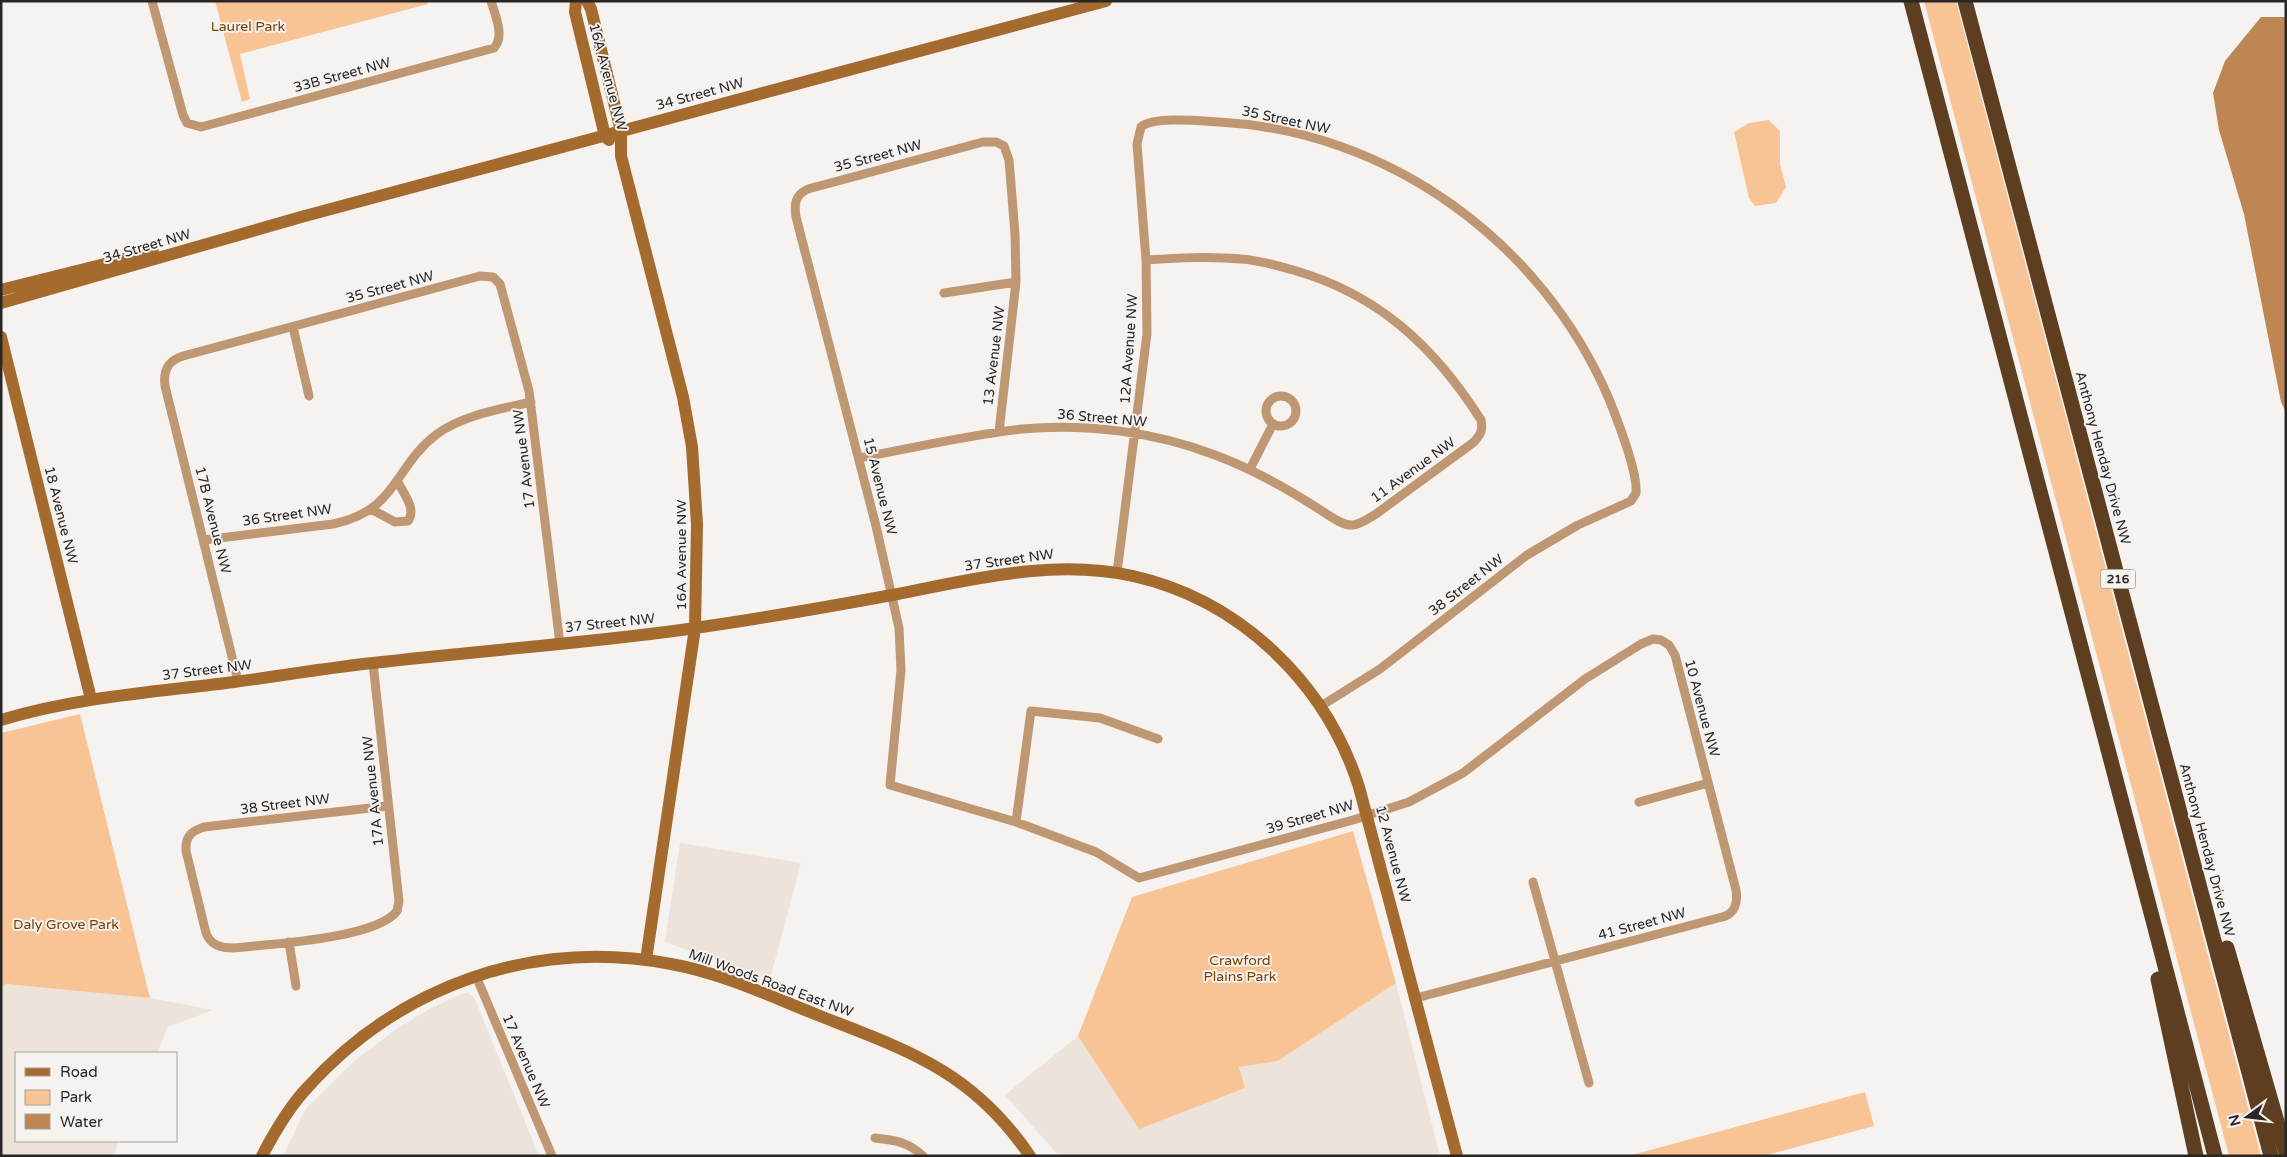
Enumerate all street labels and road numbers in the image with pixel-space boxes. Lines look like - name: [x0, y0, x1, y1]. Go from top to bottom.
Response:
- street label: 16A Avenue NW: [585, 21, 631, 133]
- street label: 33B Street NW: [292, 54, 392, 96]
- street label: 34 Street NW: [654, 74, 746, 114]
- street label: 35 Street NW: [1240, 102, 1332, 138]
- street label: 35 Street NW: [832, 136, 924, 176]
- street label: 34 Street NW: [101, 225, 193, 267]
- street label: 35 Street NW: [344, 267, 436, 307]
- street label: 12A Avenue NW: [1117, 293, 1141, 405]
- street label: 13 Avenue NW: [979, 305, 1009, 407]
- street label: Anthony Henday Drive NW: [2072, 369, 2134, 547]
- street label: 36 Street NW: [1056, 406, 1148, 430]
- street label: 17 Avenue NW: [509, 408, 539, 510]
- street label: 11 Avenue NW: [1367, 434, 1459, 506]
- street label: 15 Avenue NW: [860, 435, 900, 537]
- street label: 18 Avenue NW: [41, 464, 81, 566]
- street label: 17B Avenue NW: [191, 465, 235, 575]
- street label: 36 Street NW: [241, 500, 333, 530]
- street label: 16A Avenue NW: [673, 500, 690, 610]
- street label: 37 Street NW: [963, 545, 1055, 575]
- street label: 38 Street NW: [1425, 551, 1507, 619]
- road number: 216: [2100, 570, 2136, 588]
- street label: 37 Street NW: [564, 610, 656, 636]
- street label: 37 Street NW: [161, 656, 253, 684]
- street label: 10 Avenue NW: [1681, 657, 1723, 759]
- street label: 17A Avenue NW: [359, 735, 387, 847]
- street label: Anthony Henday Drive NW: [2176, 761, 2238, 939]
- street label: 38 Street NW: [239, 790, 331, 818]
- street label: 39 Street NW: [1264, 796, 1356, 838]
- street label: 12 Avenue NW: [1372, 803, 1414, 905]
- street label: 41 Street NW: [1596, 904, 1688, 944]
- street label: Mill Woods Road East NW: [686, 945, 856, 1021]
- street label: 17 Avenue NW: [499, 1011, 553, 1111]

